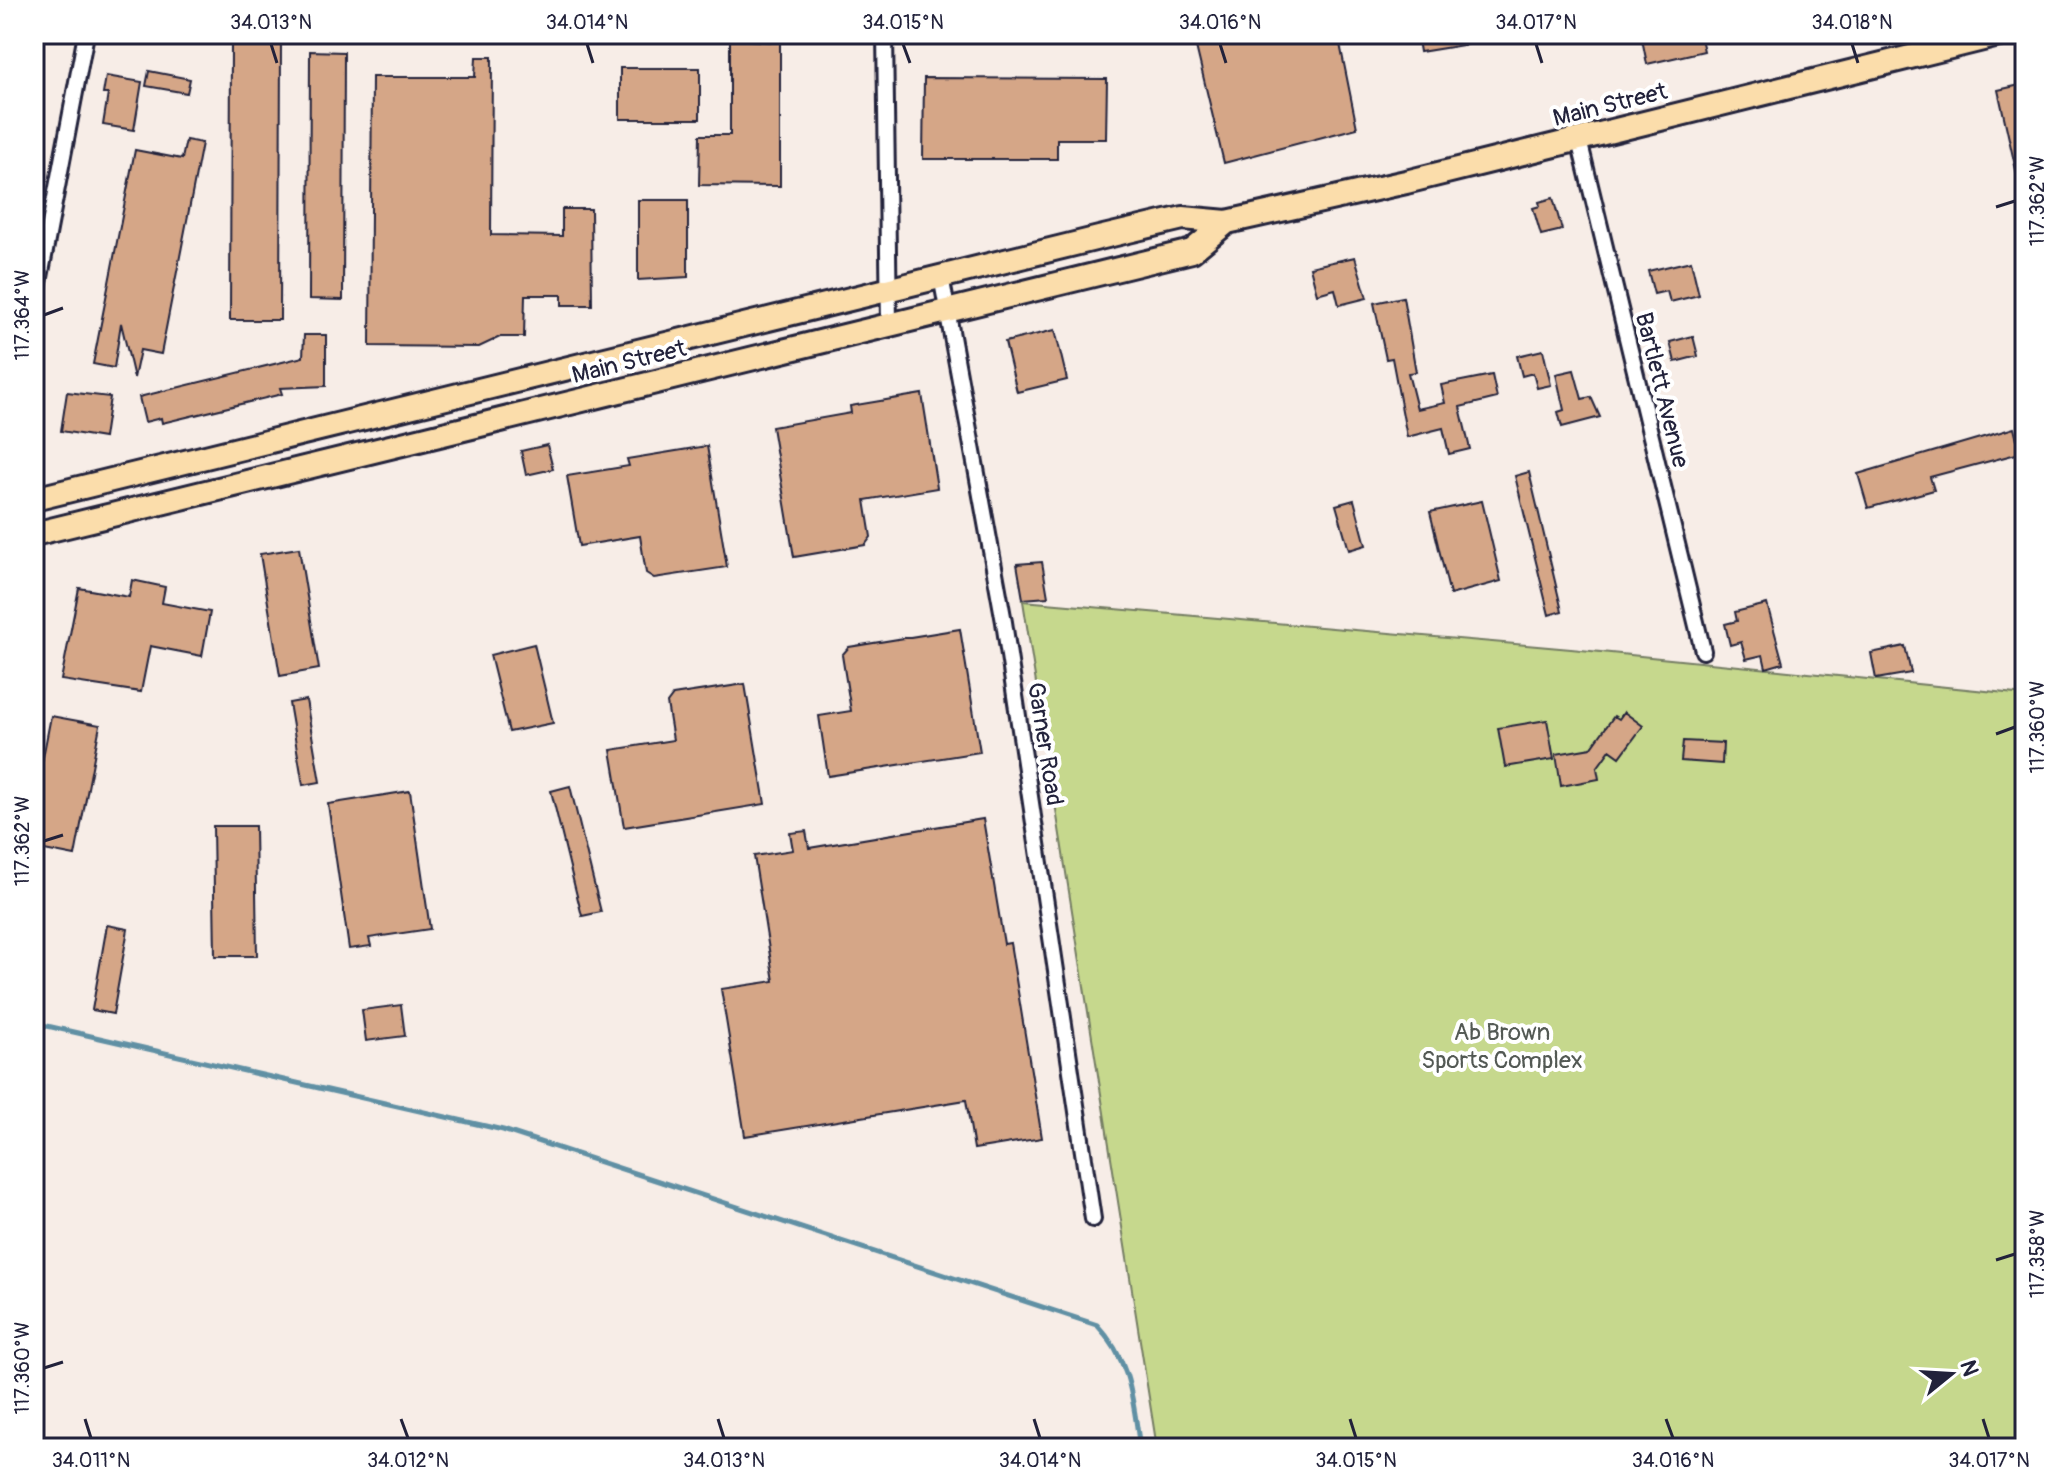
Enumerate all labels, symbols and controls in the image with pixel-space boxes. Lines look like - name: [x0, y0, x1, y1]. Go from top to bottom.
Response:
- text: 34.013°N: [230, 10, 312, 35]
- text: 34.014°N: [546, 10, 628, 35]
- text: 34.015°N: [862, 10, 944, 35]
- text: 34.016°N: [1179, 10, 1261, 35]
- text: 34.017°N: [1495, 10, 1577, 35]
- text: 34.018°N: [1812, 10, 1892, 35]
- street label: Main Street: [1550, 77, 1670, 133]
- text: 117.362°W: [2025, 156, 2050, 246]
- text: 117.364°W: [10, 270, 35, 360]
- street label: Bartlett Avenue: [1629, 309, 1695, 471]
- street label: Main Street: [569, 334, 689, 390]
- street label: Garner Road: [1021, 680, 1069, 808]
- text: 117.360°W: [2025, 681, 2050, 773]
- text: 117.362°W: [10, 796, 35, 886]
- park label: Ab Brown Sports Complex: [1421, 1018, 1583, 1075]
- text: 117.358°W: [2025, 1210, 2050, 1298]
- text: 117.360°W: [10, 1322, 35, 1414]
- north arrow: [1911, 1334, 1991, 1414]
- text: N: [1953, 1357, 1985, 1380]
- text: 34.011°N: [52, 1448, 130, 1473]
- text: 34.012°N: [367, 1448, 449, 1473]
- text: 34.013°N: [683, 1448, 765, 1473]
- text: 34.014°N: [999, 1448, 1081, 1473]
- text: 34.015°N: [1315, 1448, 1397, 1473]
- text: 34.016°N: [1632, 1448, 1714, 1473]
- text: 34.017°N: [1948, 1448, 2030, 1473]

